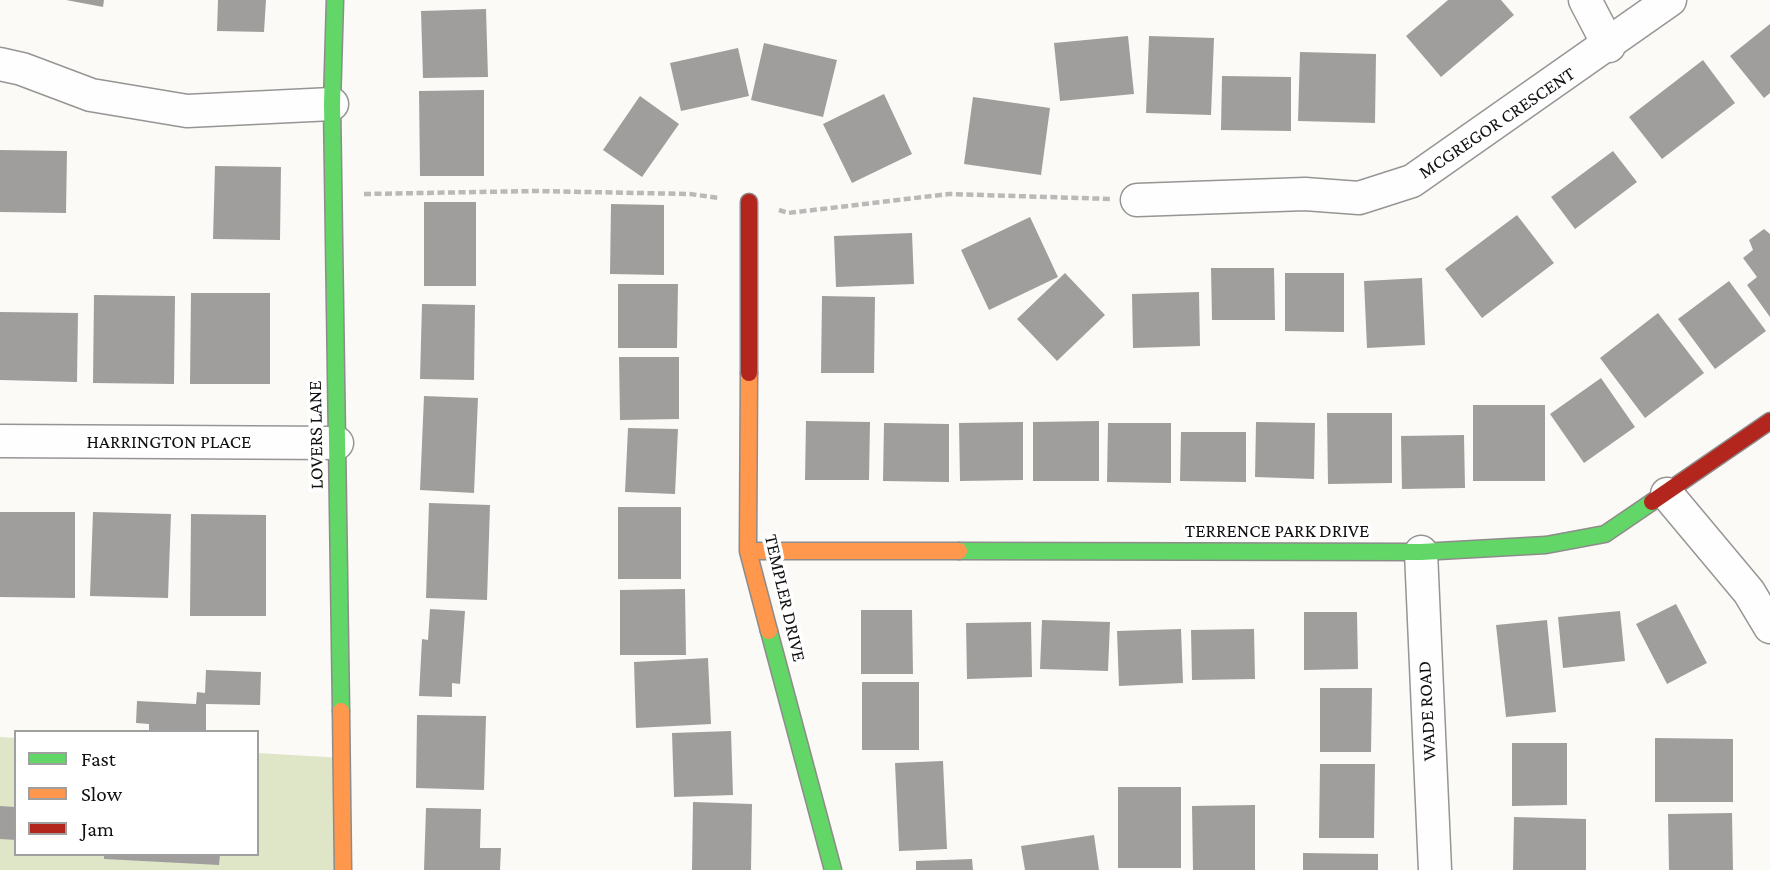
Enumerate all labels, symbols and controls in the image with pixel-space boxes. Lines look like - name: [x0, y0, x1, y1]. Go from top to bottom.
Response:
- street label: MCGREGOR CRESCENT: [1414, 62, 1580, 184]
- street label: LOVERS LANE: [304, 380, 328, 490]
- street label: HARRINGTON PLACE: [87, 431, 251, 453]
- street label: TERRENCE PARK DRIVE: [1185, 520, 1369, 542]
- street label: TEMPLER DRIVE: [759, 532, 811, 664]
- street label: WADE ROAD: [1413, 660, 1441, 762]
- legend: [14, 730, 259, 856]
- text: Fast: [81, 747, 116, 771]
- text: Slow: [81, 782, 122, 806]
- text: Jam: [81, 817, 114, 841]

